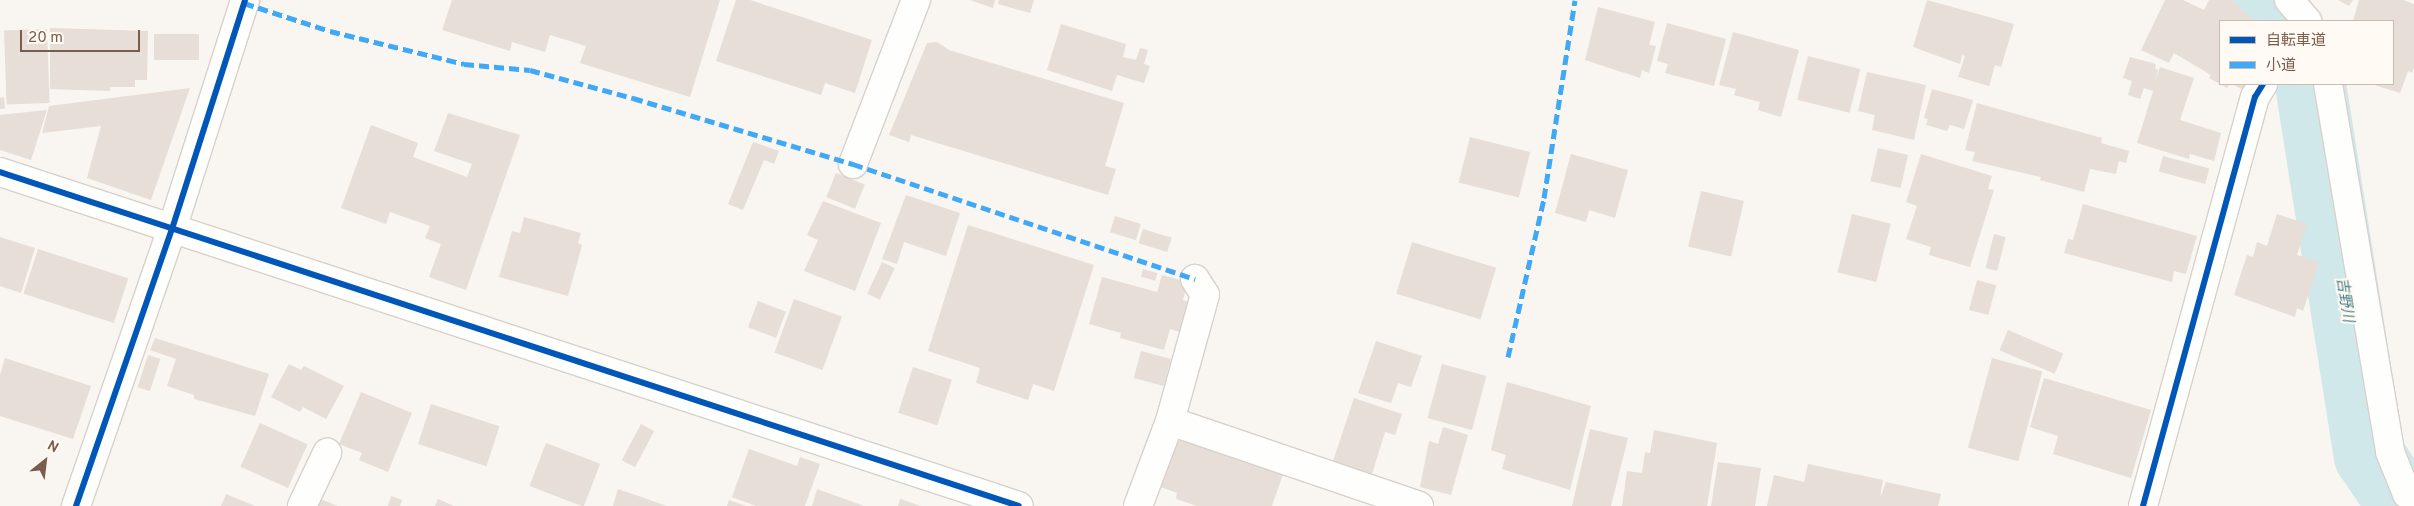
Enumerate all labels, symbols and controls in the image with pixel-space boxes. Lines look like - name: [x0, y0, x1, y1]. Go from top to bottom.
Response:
- scale bar: [22, 20, 142, 52]
- legend: [2219, 20, 2394, 85]
- text: 20 m: [28, 29, 63, 48]
- text: 自転車道: [2266, 32, 2326, 51]
- text: 小道: [2266, 57, 2296, 76]
- water label: 吉野川: [2332, 276, 2356, 324]
- north arrow: [20, 436, 70, 486]
- text: N: [44, 438, 61, 457]

